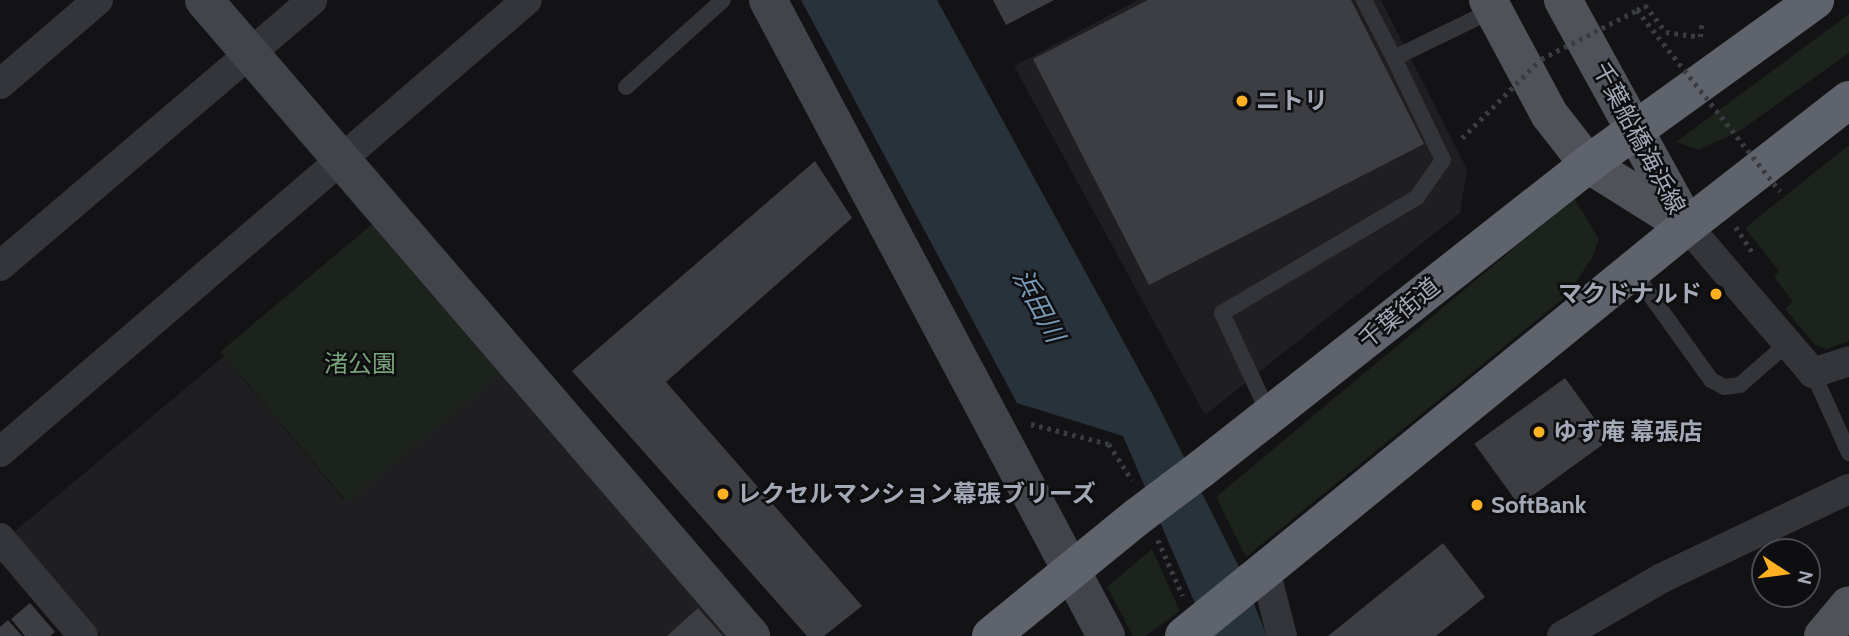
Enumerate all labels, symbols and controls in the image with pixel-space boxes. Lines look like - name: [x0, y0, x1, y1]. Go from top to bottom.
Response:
- street label: 千葉船橋海浜線: [1587, 57, 1691, 219]
- place label: ニトリ: [1256, 87, 1328, 115]
- marker: ニトリ: [1234, 93, 1250, 109]
- water label: 浜田川: [1006, 264, 1070, 348]
- street label: 千葉街道: [1353, 272, 1445, 354]
- place label: マクドナルド: [1558, 280, 1702, 308]
- marker: マクドナルド: [1708, 286, 1724, 302]
- park label: 渚公園: [324, 350, 396, 378]
- place label: ゆず庵 幕張店: [1553, 418, 1702, 446]
- marker: ゆず庵 幕張店: [1531, 424, 1547, 440]
- place label: レクセルマンション幕張ブリーズ: [737, 480, 1097, 508]
- marker: レクセルマンション幕張ブリーズ: [715, 486, 731, 502]
- place label: SoftBank: [1491, 491, 1586, 519]
- marker: SoftBank: [1469, 497, 1485, 513]
- north arrow: [1751, 538, 1821, 608]
- text: N: [1792, 568, 1818, 587]

